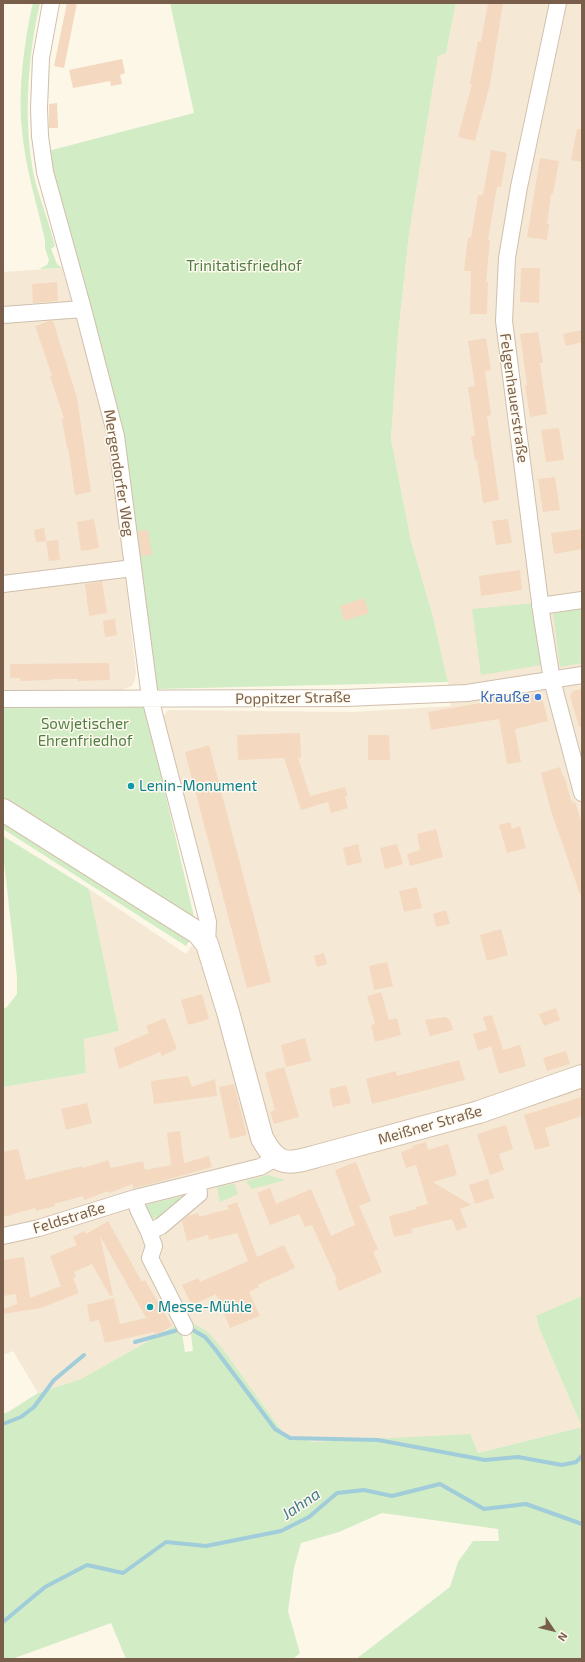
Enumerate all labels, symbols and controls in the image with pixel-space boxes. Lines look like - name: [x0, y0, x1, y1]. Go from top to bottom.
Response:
- park label: Trinitatisfriedhof: [186, 257, 302, 275]
- street label: Felgenhauerstraße: [496, 332, 532, 464]
- street label: Mergendorfer Weg: [100, 408, 138, 538]
- street label: Poppitzer Straße: [235, 688, 351, 708]
- place label: Krauße: [480, 688, 530, 706]
- marker: Krauße: [533, 692, 543, 702]
- park label: Sowjetischer Ehrenfriedhof: [38, 715, 132, 750]
- place label: Lenin-Monument: [139, 777, 257, 795]
- marker: Lenin-Monument: [126, 781, 136, 791]
- street label: Meißner Straße: [376, 1102, 484, 1148]
- street label: Feldstraße: [31, 1198, 107, 1238]
- place label: Messe-Mühle: [158, 1298, 252, 1316]
- marker: Messe-Mühle: [145, 1302, 155, 1312]
- water label: Jahna: [278, 1484, 324, 1524]
- north arrow: [533, 1610, 573, 1650]
- text: N: [556, 1630, 571, 1644]

